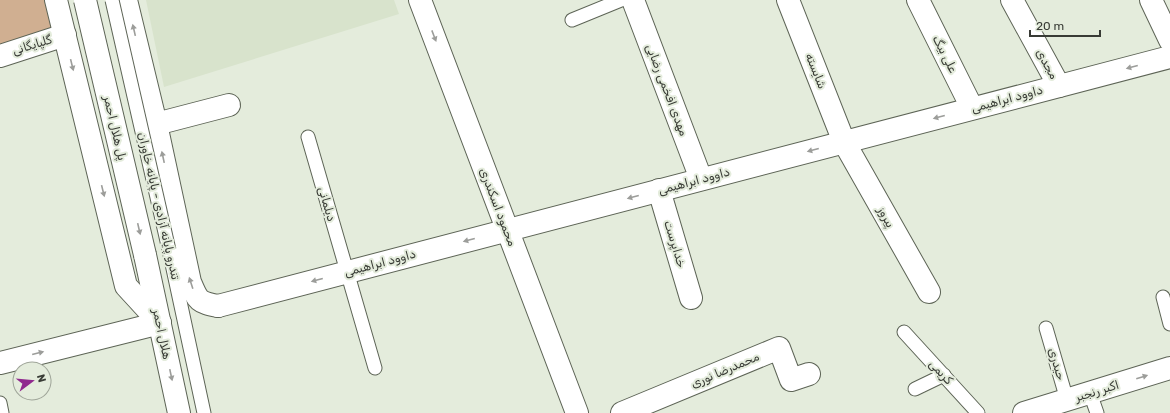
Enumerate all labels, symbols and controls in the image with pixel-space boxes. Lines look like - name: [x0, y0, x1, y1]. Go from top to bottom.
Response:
- scale bar: [1030, 12, 1100, 38]
- text: 20 m: [1036, 19, 1064, 33]
- one-way arrow: [130, 24, 136, 36]
- one-way arrow: [431, 31, 437, 43]
- street label: گلپایگانی: [10, 32, 54, 59]
- street label: علی بیگ: [929, 33, 961, 76]
- street label: مهدی افخمی رضایی: [642, 42, 691, 139]
- street label: مجدی: [1033, 46, 1061, 82]
- street label: شایسته: [803, 51, 829, 91]
- one-way arrow: [69, 59, 75, 71]
- one-way arrow: [1126, 64, 1138, 70]
- street label: داوود ابراهیمی: [970, 83, 1045, 116]
- street label: پل هلال احمر: [100, 93, 129, 162]
- one-way arrow: [933, 114, 945, 120]
- street label: تندرو پایانه آزادی - پایانه خاوران: [134, 131, 183, 281]
- one-way arrow: [807, 147, 819, 153]
- one-way arrow: [159, 150, 165, 163]
- street label: داوود ابراهیمی: [657, 165, 732, 198]
- street label: محمود اسکندری: [476, 166, 519, 249]
- one-way arrow: [100, 185, 106, 198]
- street label: دیلمانی: [314, 185, 339, 224]
- one-way arrow: [627, 194, 639, 200]
- street label: پیروز: [873, 203, 897, 230]
- street label: خداپرست: [660, 219, 689, 270]
- one-way arrow: [136, 223, 142, 235]
- one-way arrow: [463, 237, 476, 243]
- street label: داوود ابراهیمی: [343, 247, 418, 280]
- one-way arrow: [188, 277, 194, 289]
- one-way arrow: [310, 277, 322, 283]
- street label: هلال احمر: [149, 307, 174, 361]
- street label: حیدری: [1045, 346, 1068, 382]
- street label: محمدرضا نوری: [689, 349, 762, 392]
- one-way arrow: [32, 350, 44, 356]
- street label: کریمی: [925, 357, 956, 388]
- north arrow: [12, 361, 52, 401]
- one-way arrow: [168, 368, 174, 381]
- text: N: [34, 373, 48, 384]
- one-way arrow: [1136, 374, 1148, 380]
- street label: اکبر رنجبر: [1072, 378, 1121, 406]

